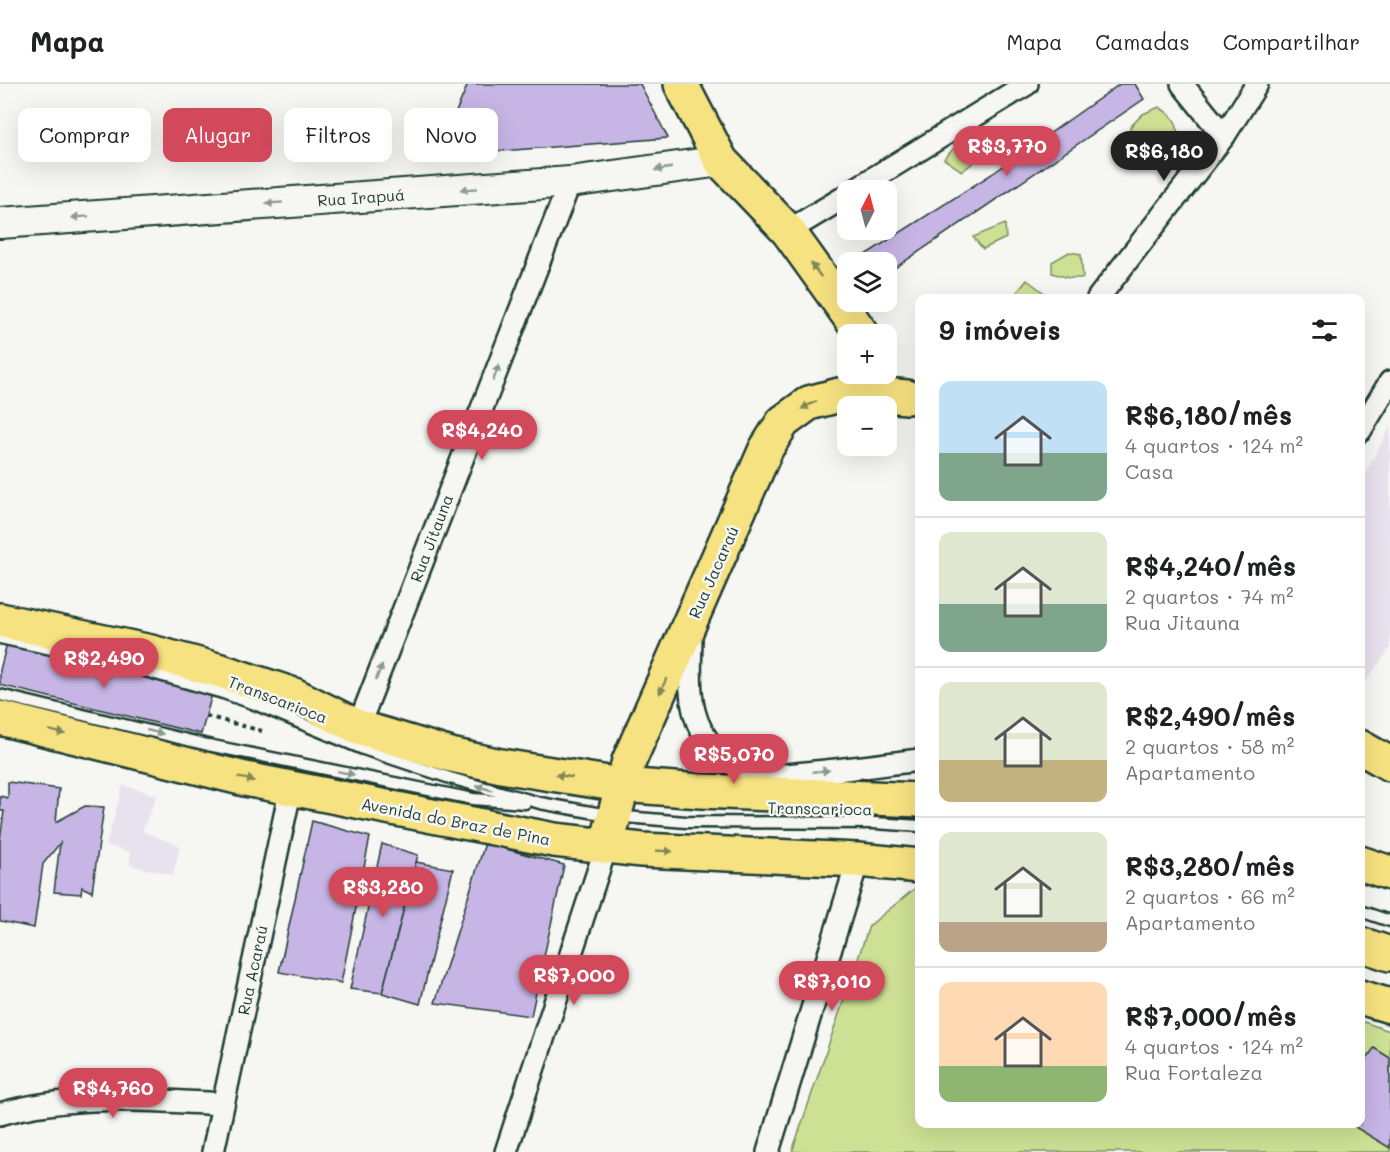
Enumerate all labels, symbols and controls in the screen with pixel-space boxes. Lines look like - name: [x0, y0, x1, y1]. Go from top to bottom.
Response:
- text: Mapa: [30, 23, 105, 59]
- text: Mapa: [1006, 28, 1062, 55]
- text: Camadas: [1095, 28, 1190, 55]
- text: Compartilhar: [1223, 28, 1360, 55]
- chip: Comprar: [18, 108, 151, 162]
- chip: Alugar: [163, 108, 272, 162]
- chip: Filtros: [284, 108, 392, 162]
- chip: Novo: [404, 108, 498, 162]
- pin: R$3,770: [952, 126, 1062, 177]
- pin: R$6,180: [1109, 131, 1219, 182]
- text: R$3,770: [967, 132, 1047, 158]
- text: R$6,180: [1125, 137, 1203, 163]
- one-way arrow: [653, 165, 672, 174]
- north arrow: [837, 180, 897, 240]
- map controls: [837, 180, 897, 456]
- street label: Rua Irapuá: [317, 183, 406, 211]
- one-way arrow: [459, 184, 478, 194]
- one-way arrow: [265, 198, 284, 208]
- one-way arrow: [70, 212, 89, 222]
- button: layers: [837, 252, 897, 312]
- one-way arrow: [810, 262, 822, 278]
- text: 9 imóveis: [939, 313, 1061, 347]
- icon: filters: [1308, 314, 1341, 347]
- button: +: [837, 324, 897, 384]
- one-way arrow: [491, 364, 501, 382]
- button: −: [837, 396, 897, 456]
- text: R$6,180/mês: [1125, 398, 1292, 432]
- one-way arrow: [800, 400, 817, 410]
- icon: home: [987, 405, 1059, 477]
- pin: R$4,240: [427, 410, 537, 461]
- text: R$4,240: [441, 416, 523, 442]
- text: 4 quartos · 124 m²: [1125, 432, 1303, 458]
- text: Casa: [1125, 458, 1174, 484]
- street label: Rua Jitauna: [405, 491, 457, 585]
- street label: Rua Jacaraú: [683, 523, 743, 621]
- text: R$4,240/mês: [1125, 549, 1296, 583]
- icon: home: [987, 556, 1059, 628]
- text: 2 quartos · 74 m²: [1125, 583, 1293, 609]
- text: Rua Jitauna: [1125, 609, 1240, 635]
- pin: R$2,490: [49, 638, 159, 689]
- text: R$2,490: [63, 644, 145, 670]
- one-way arrow: [374, 663, 384, 681]
- street label: Transcarioca: [225, 670, 331, 728]
- one-way arrow: [658, 677, 668, 695]
- text: R$2,490/mês: [1125, 699, 1295, 733]
- icon: home: [987, 706, 1059, 778]
- one-way arrow: [48, 727, 66, 737]
- one-way arrow: [146, 728, 164, 738]
- text: 2 quartos · 58 m²: [1125, 733, 1294, 759]
- pin: R$5,070: [679, 734, 789, 785]
- text: R$5,070: [694, 740, 774, 766]
- text: Apartamento: [1125, 759, 1255, 785]
- one-way arrow: [811, 766, 830, 776]
- one-way arrow: [337, 769, 356, 778]
- one-way arrow: [554, 772, 573, 781]
- one-way arrow: [237, 775, 256, 784]
- one-way arrow: [475, 782, 493, 792]
- street label: Avenida do Braz de Pina: [360, 792, 552, 850]
- street label: Transcarioca: [767, 797, 873, 819]
- one-way arrow: [654, 847, 673, 856]
- text: R$3,280/mês: [1125, 849, 1295, 883]
- icon: home: [987, 856, 1059, 928]
- pin: R$3,280: [328, 867, 438, 918]
- text: R$3,280: [343, 873, 423, 899]
- text: 2 quartos · 66 m²: [1125, 883, 1295, 909]
- text: Apartamento: [1125, 909, 1255, 935]
- street label: Rua Acaraú: [232, 923, 272, 1017]
- pin: R$7,000: [519, 955, 629, 1006]
- text: R$7,000: [533, 961, 615, 987]
- pin: R$7,010: [777, 961, 887, 1012]
- text: R$7,010: [793, 967, 871, 993]
- text: R$7,000/mês: [1125, 999, 1297, 1033]
- icon: home: [987, 1006, 1059, 1078]
- text: 4 quartos · 124 m²: [1125, 1033, 1303, 1059]
- text: Rua Fortaleza: [1125, 1059, 1263, 1085]
- pin: R$4,760: [58, 1068, 168, 1119]
- text: R$4,760: [72, 1074, 154, 1100]

